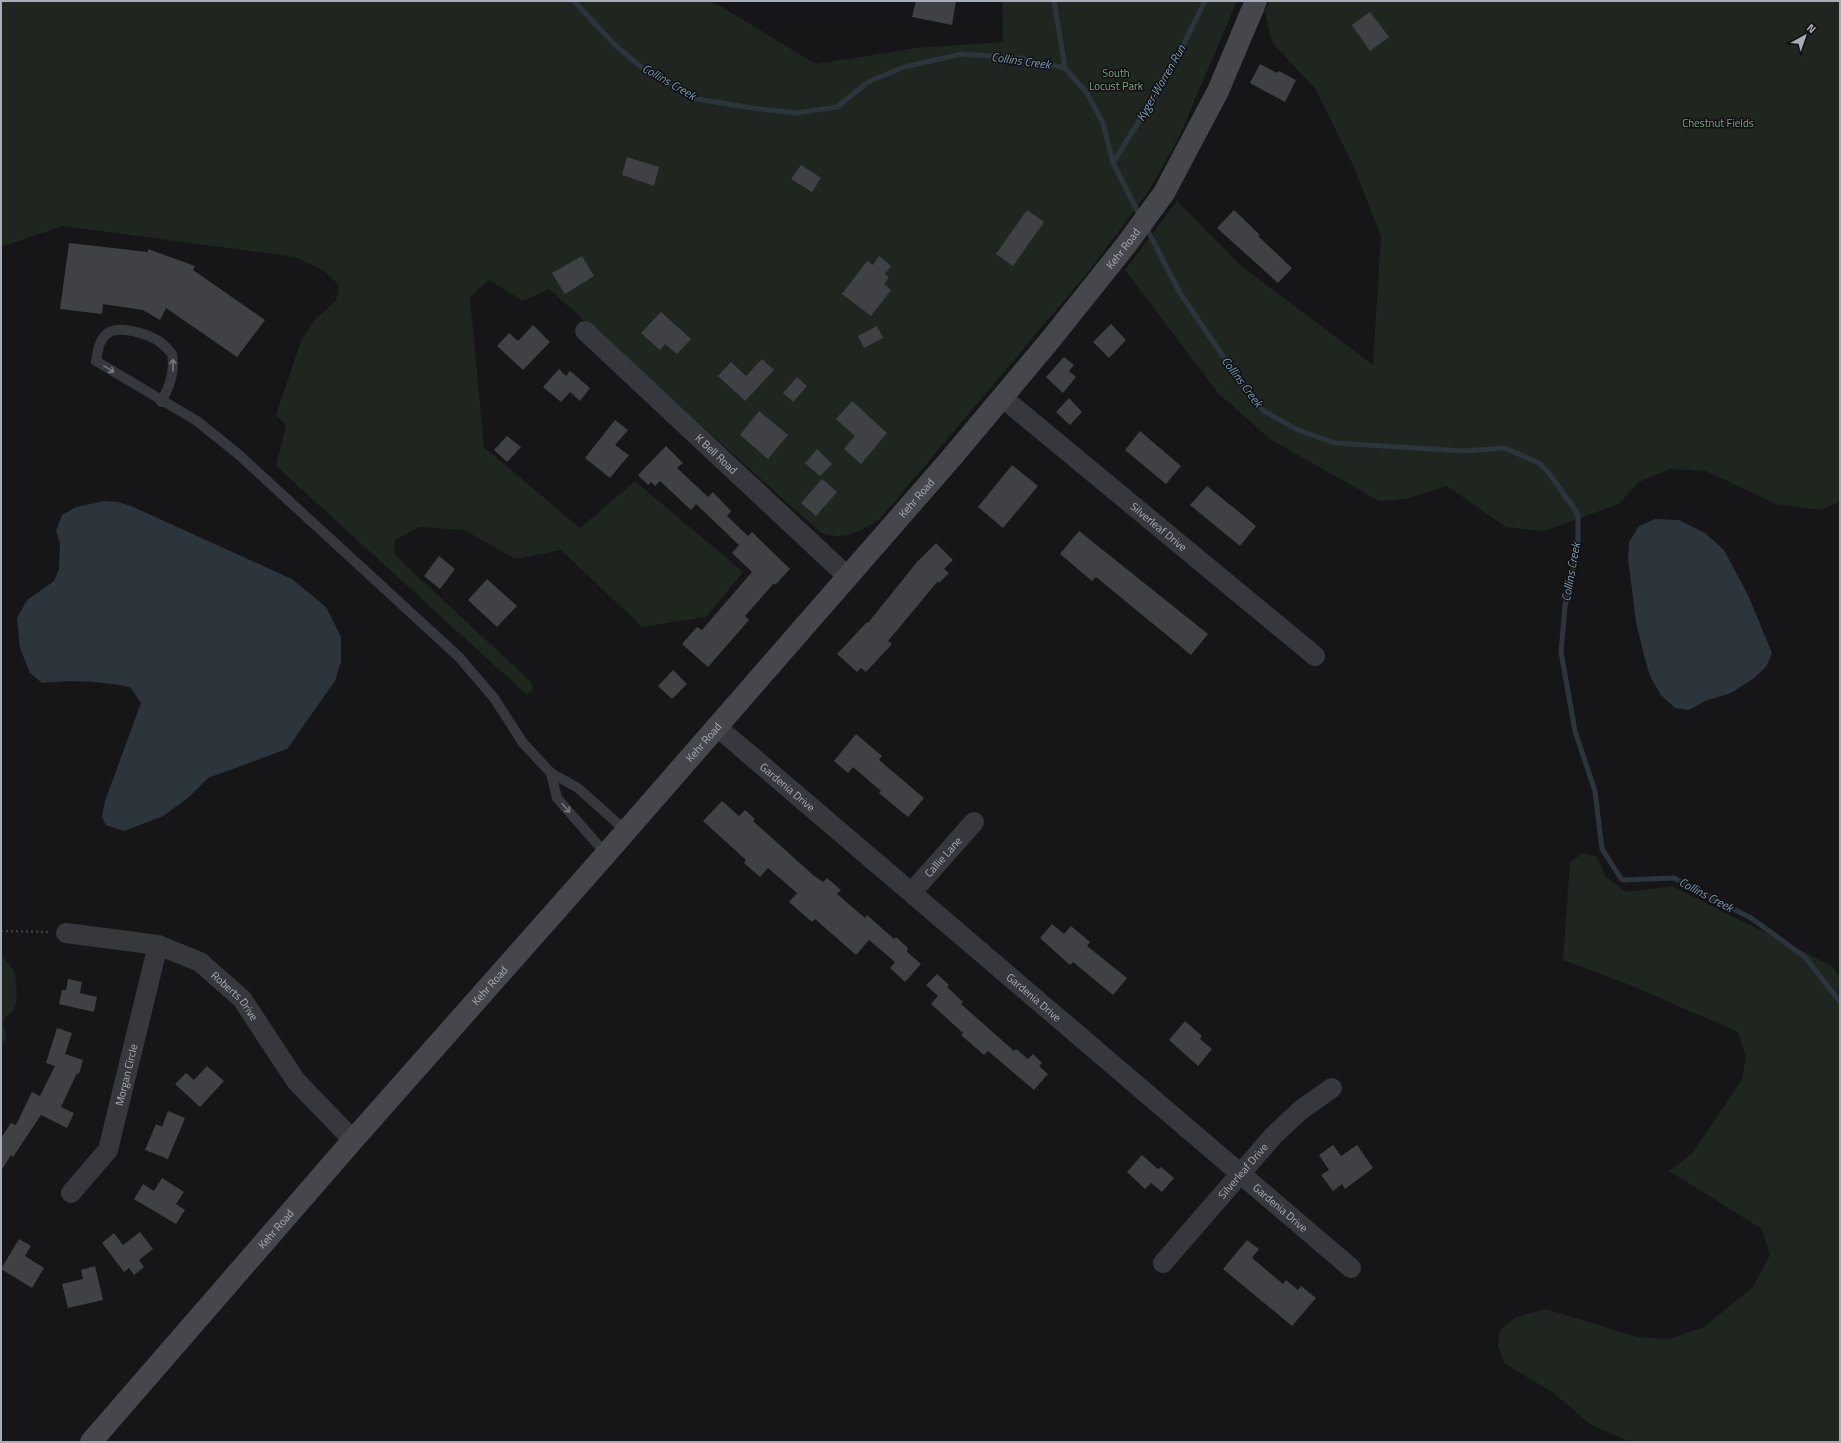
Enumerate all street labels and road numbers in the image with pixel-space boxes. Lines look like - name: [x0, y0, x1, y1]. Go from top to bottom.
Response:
- street label: Kehr Road: [1102, 225, 1144, 272]
- street label: K Bell Road: [692, 430, 741, 478]
- street label: Kehr Road: [895, 475, 938, 521]
- street label: Silverleaf Drive: [1127, 498, 1191, 555]
- street label: Kehr Road: [682, 719, 725, 765]
- street label: Gardenia Drive: [757, 759, 819, 815]
- street label: Callie Lane: [921, 833, 966, 881]
- street label: Kehr Road: [468, 962, 512, 1009]
- street label: Roberts Drive: [208, 967, 262, 1024]
- street label: Gardenia Drive: [1003, 969, 1065, 1026]
- street label: Morgan Circle: [111, 1042, 142, 1108]
- street label: Silverleaf Drive: [1214, 1139, 1272, 1202]
- street label: Gardenia Drive: [1249, 1180, 1312, 1236]
- street label: Kehr Road: [254, 1206, 298, 1252]

